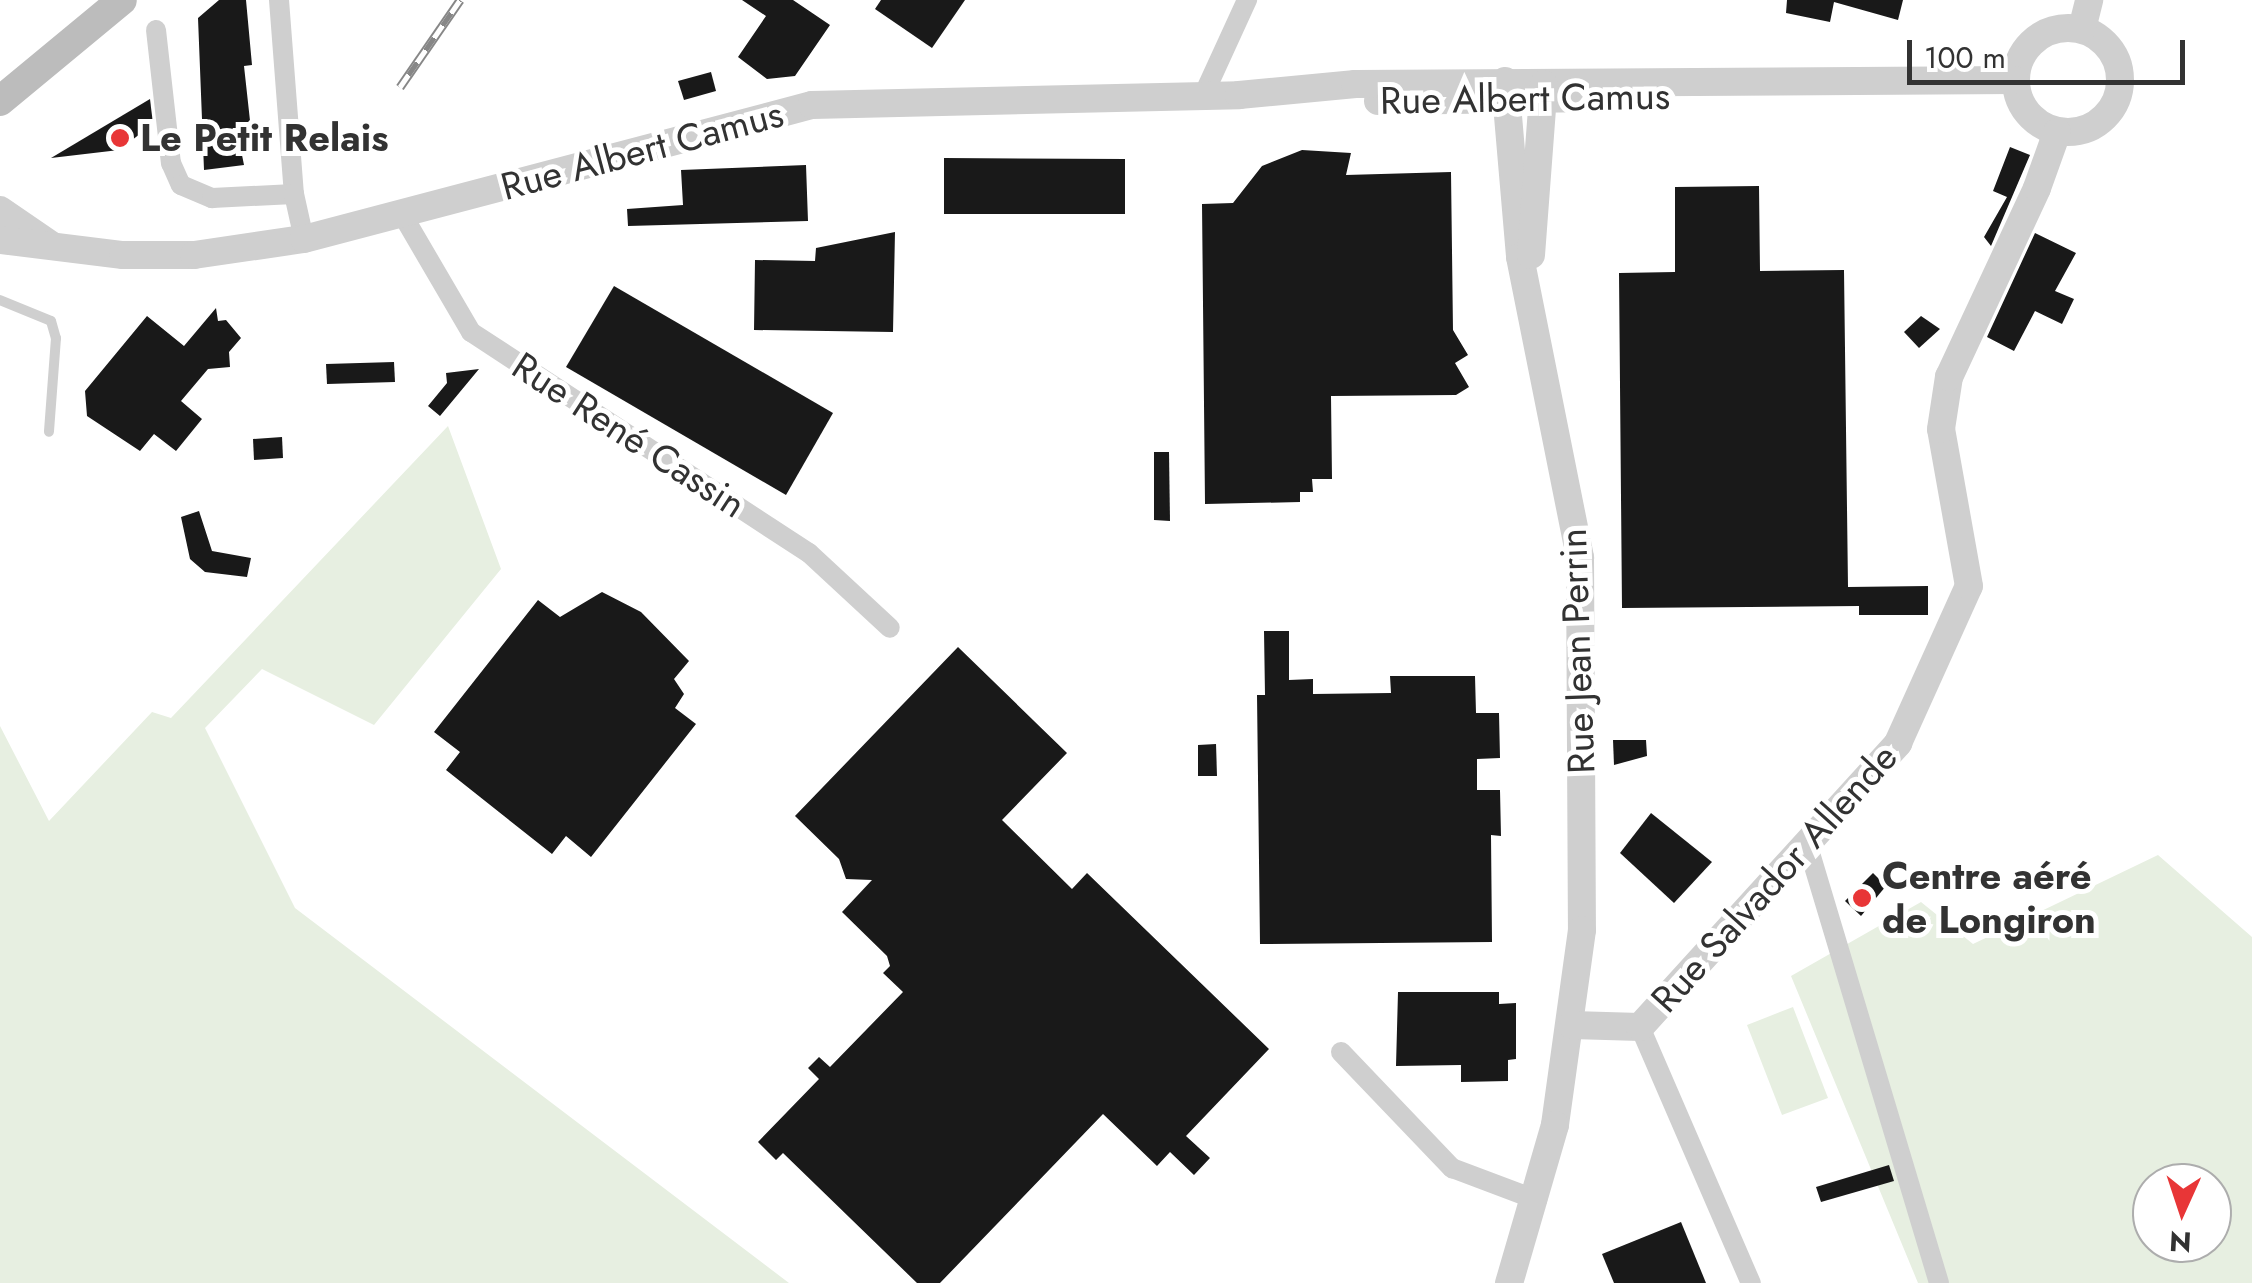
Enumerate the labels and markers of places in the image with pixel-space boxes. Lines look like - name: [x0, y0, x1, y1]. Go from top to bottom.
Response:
- place label: Le Petit Relais: [140, 115, 389, 161]
- marker: Le Petit Relais: [109, 127, 131, 149]
- place label: Centre aéré de Longiron: [1882, 853, 2096, 942]
- marker: Centre aéré de Longiron: [1851, 887, 1873, 909]

